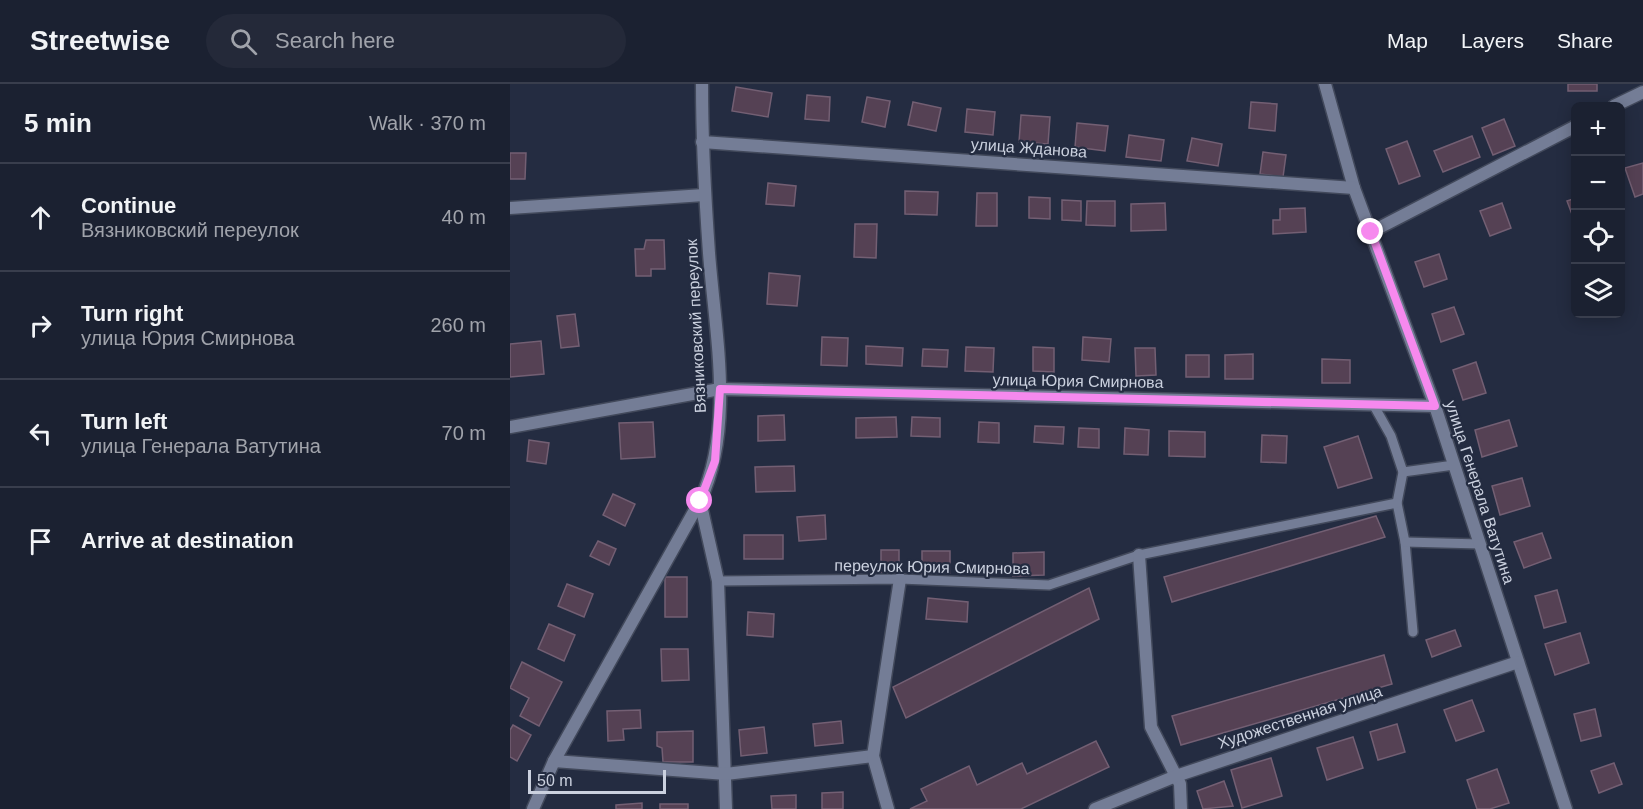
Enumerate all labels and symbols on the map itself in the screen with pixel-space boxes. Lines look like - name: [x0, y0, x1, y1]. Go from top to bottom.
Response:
- street label: улица Жданова: [970, 135, 1088, 161]
- route end: [1357, 218, 1383, 244]
- street label: Вязниковский переулок: [683, 238, 709, 413]
- street label: улица Юрия Смирнова: [992, 371, 1164, 391]
- street label: улица Генерала Ватутина: [1442, 398, 1518, 586]
- route start: [686, 487, 712, 513]
- street label: переулок Юрия Смирнова: [834, 557, 1030, 577]
- street label: Художественная улица: [1216, 682, 1384, 752]
- scale bar: [528, 767, 666, 794]

